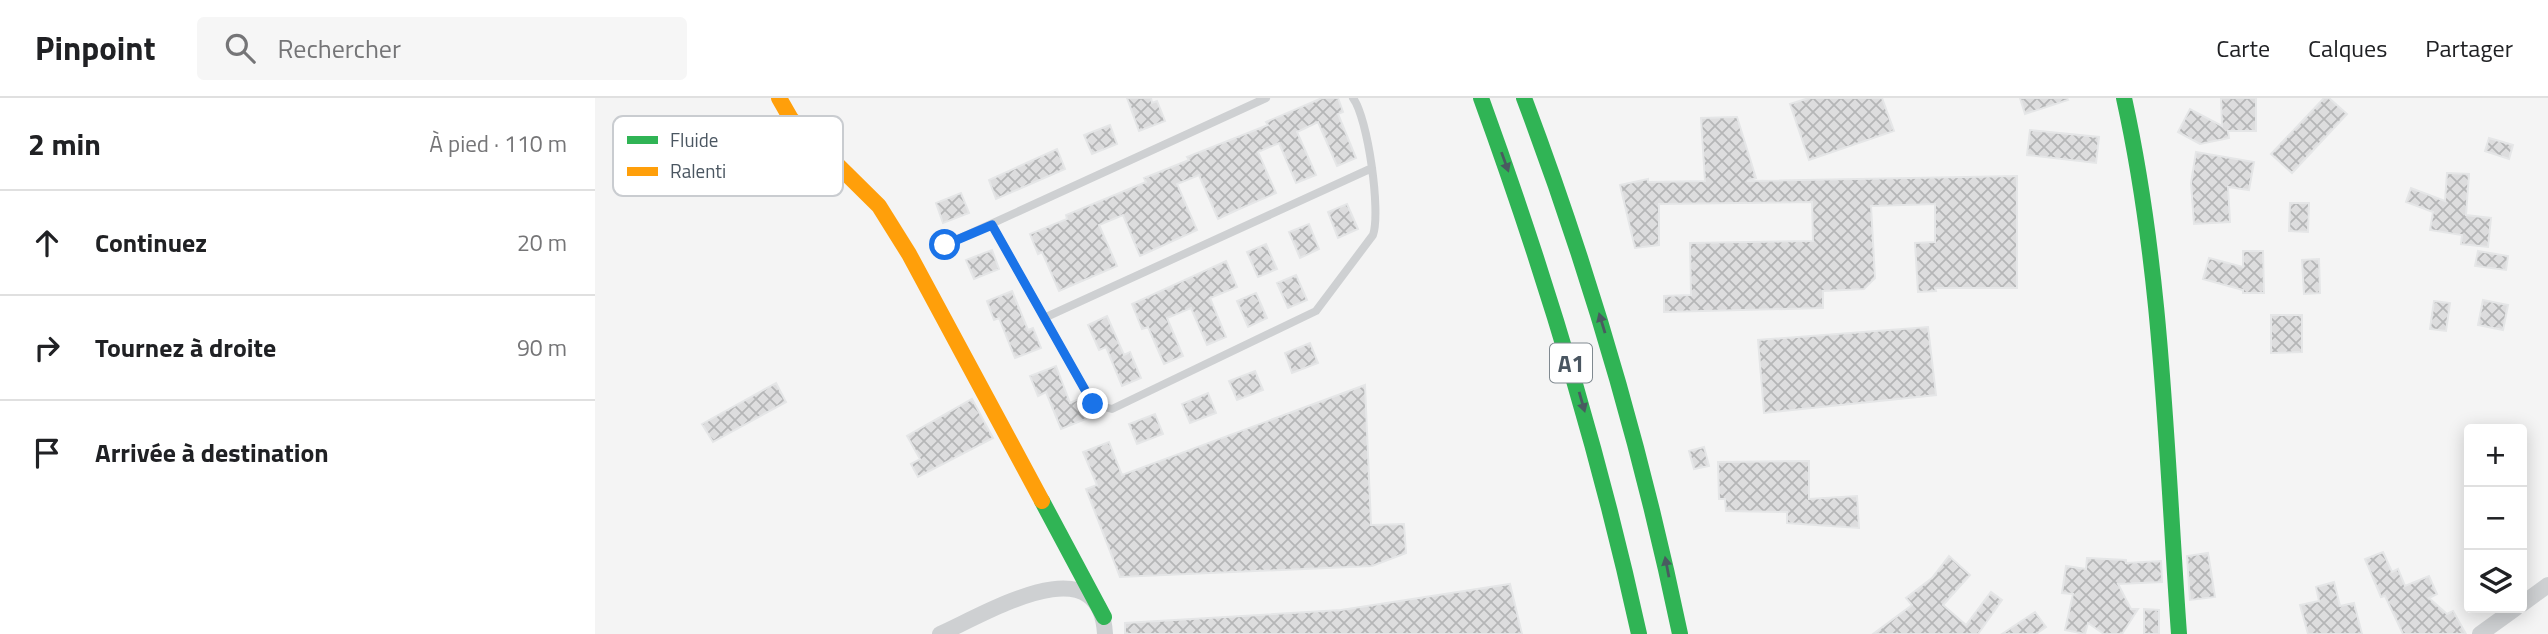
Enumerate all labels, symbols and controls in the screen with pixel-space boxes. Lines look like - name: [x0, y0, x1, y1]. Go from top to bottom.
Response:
- search box: [197, 17, 687, 80]
- text: Pinpoint: [35, 23, 155, 73]
- icon: search: [221, 29, 259, 67]
- text: Rechercher: [277, 29, 401, 68]
- text: Carte: [2216, 30, 2270, 66]
- text: Calques: [2308, 30, 2387, 66]
- text: Partager: [2425, 30, 2513, 66]
- legend: [613, 116, 843, 196]
- text: 2 min: [28, 121, 101, 167]
- text: Fluide: [670, 125, 718, 154]
- text: À pied · 110 m: [429, 126, 567, 161]
- one-way arrow: [1499, 151, 1510, 172]
- text: Ralenti: [670, 156, 726, 185]
- text: Continuez: [95, 223, 207, 262]
- icon: ahead: [28, 224, 66, 262]
- text: 20 m: [517, 225, 567, 260]
- route start: [929, 229, 960, 260]
- one-way arrow: [1597, 313, 1607, 334]
- text: Tournez à droite: [95, 328, 276, 367]
- icon: right: [28, 329, 66, 367]
- text: 90 m: [517, 330, 567, 365]
- road number: A1: [1550, 344, 1592, 382]
- route end: [1077, 388, 1108, 419]
- one-way arrow: [1577, 391, 1588, 413]
- map controls: [2464, 424, 2527, 613]
- button: +: [2464, 424, 2527, 487]
- text: Arrivée à destination: [95, 433, 329, 472]
- icon: arrive: [28, 434, 66, 472]
- button: −: [2464, 487, 2527, 550]
- button: layers: [2464, 550, 2527, 613]
- one-way arrow: [1661, 556, 1672, 578]

